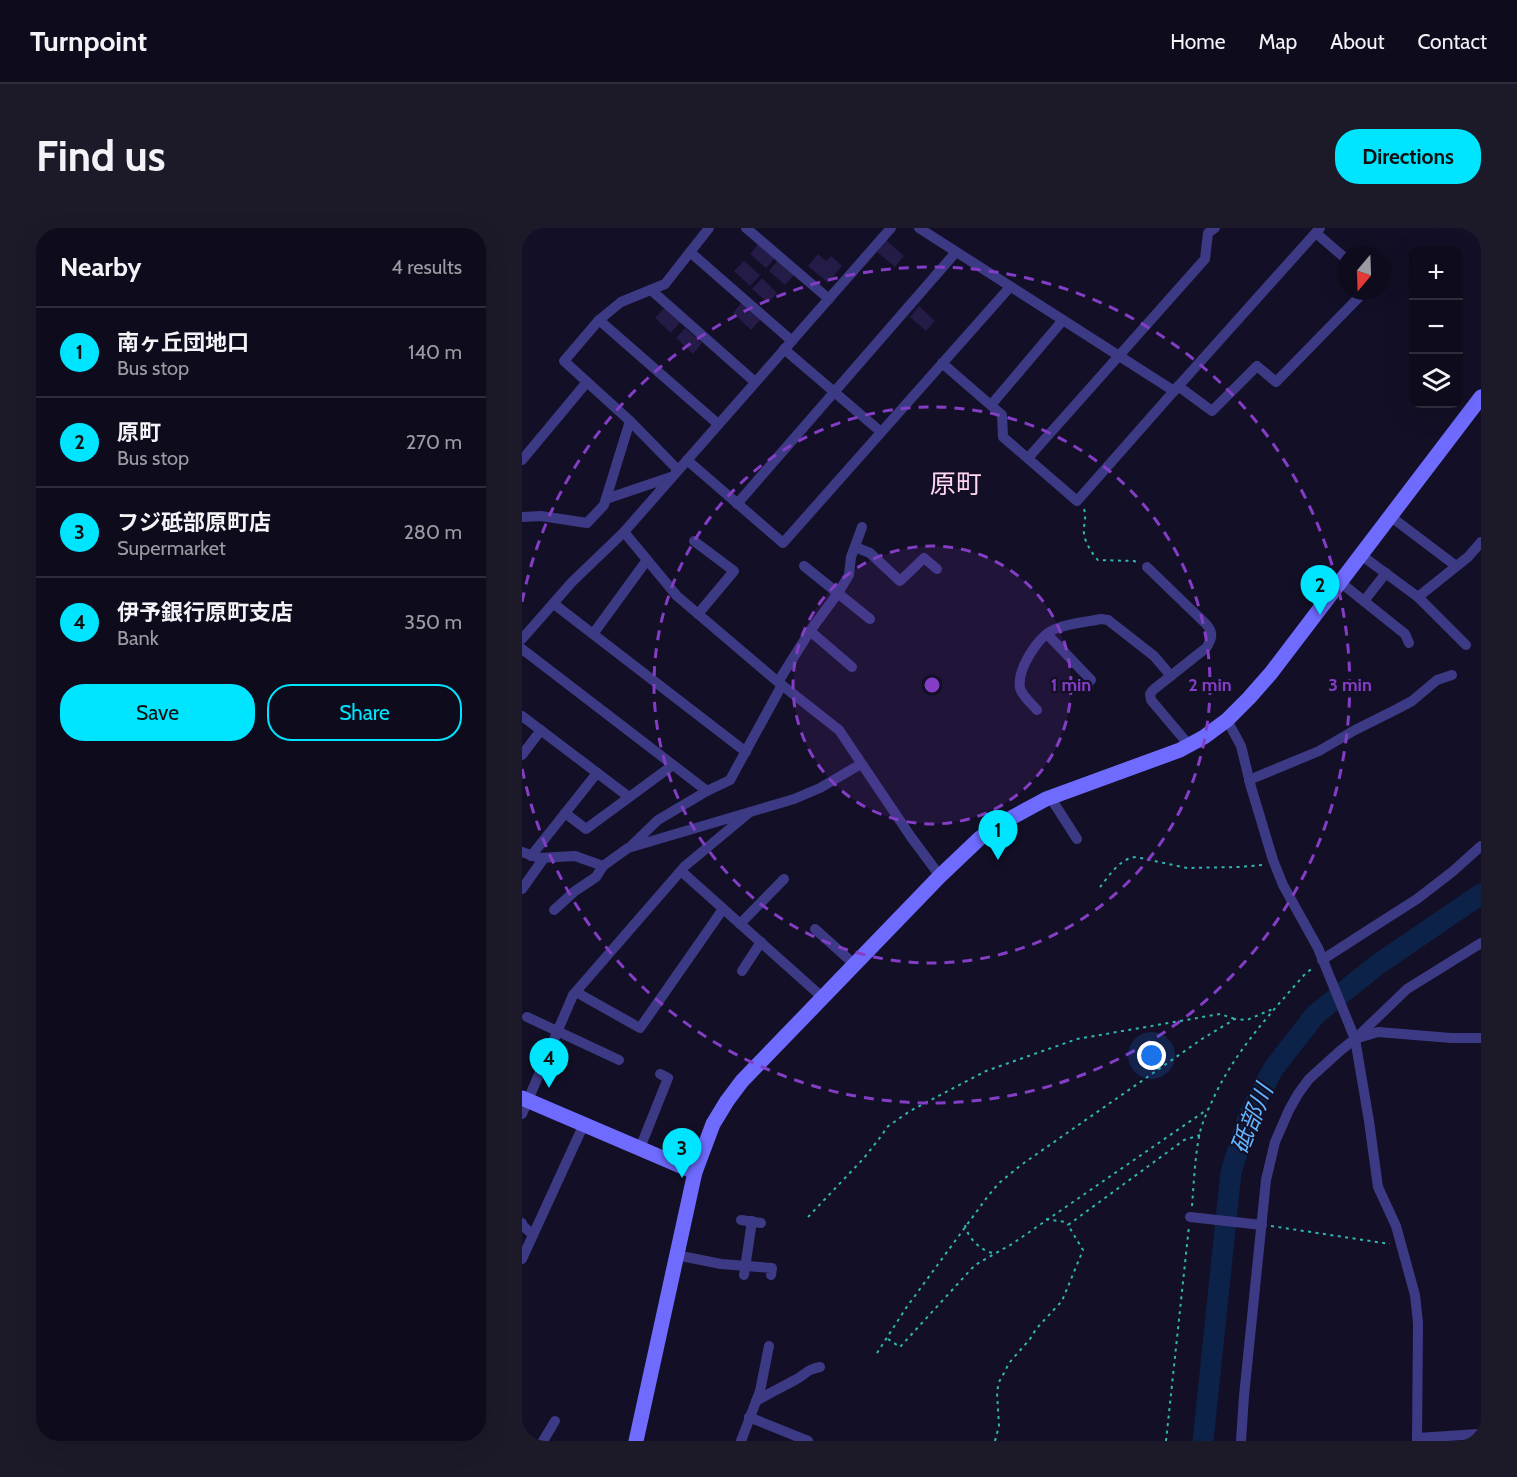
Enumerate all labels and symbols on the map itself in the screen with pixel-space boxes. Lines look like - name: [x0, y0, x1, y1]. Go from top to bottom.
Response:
- north arrow: [1337, 246, 1391, 300]
- district label: 原町: [930, 468, 982, 500]
- pin: 2: [1300, 566, 1340, 615]
- text: 1 min: [1051, 674, 1091, 696]
- text: 2 min: [1188, 674, 1232, 696]
- text: 3 min: [1328, 674, 1372, 696]
- centre of rings: [922, 675, 942, 695]
- pin: 1: [978, 810, 1018, 860]
- pin: 4: [530, 1038, 568, 1088]
- your location: [1137, 1041, 1166, 1070]
- water label: 砥部川: [1225, 1077, 1280, 1158]
- pin: 3: [662, 1128, 702, 1178]

